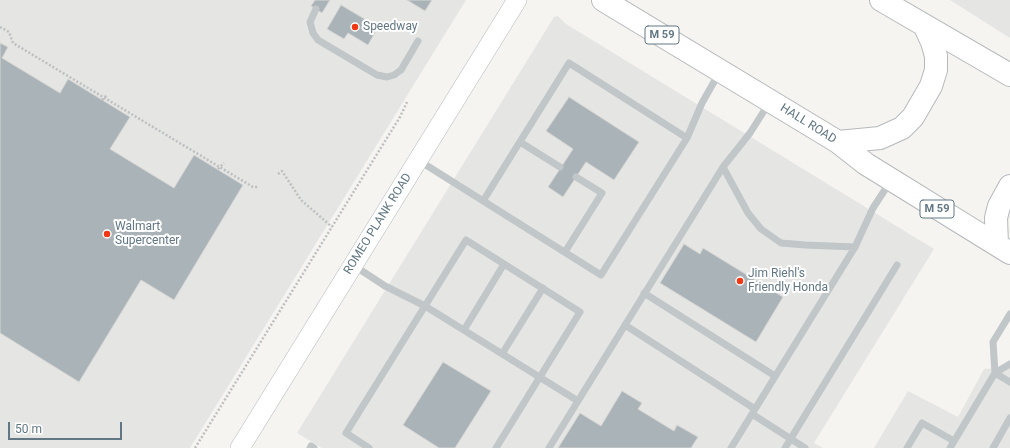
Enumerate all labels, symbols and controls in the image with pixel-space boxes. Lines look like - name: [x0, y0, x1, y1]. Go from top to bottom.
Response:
- place label: Speedway: [363, 20, 417, 34]
- marker: Speedway: [350, 22, 360, 32]
- road number: M 59: [645, 26, 679, 44]
- street label: HALL ROAD: [777, 101, 839, 147]
- street label: ROMEO PLANK ROAD: [341, 171, 415, 277]
- road number: M 59: [920, 200, 954, 218]
- place label: Walmart Supercenter: [115, 220, 179, 248]
- marker: Walmart Supercenter: [102, 229, 112, 239]
- place label: Jim Riehl's Friendly Honda: [748, 267, 828, 295]
- marker: Jim Riehl's Friendly Honda: [735, 276, 745, 286]
- scale bar: [10, 414, 124, 440]
- text: 50 m: [15, 422, 42, 436]

